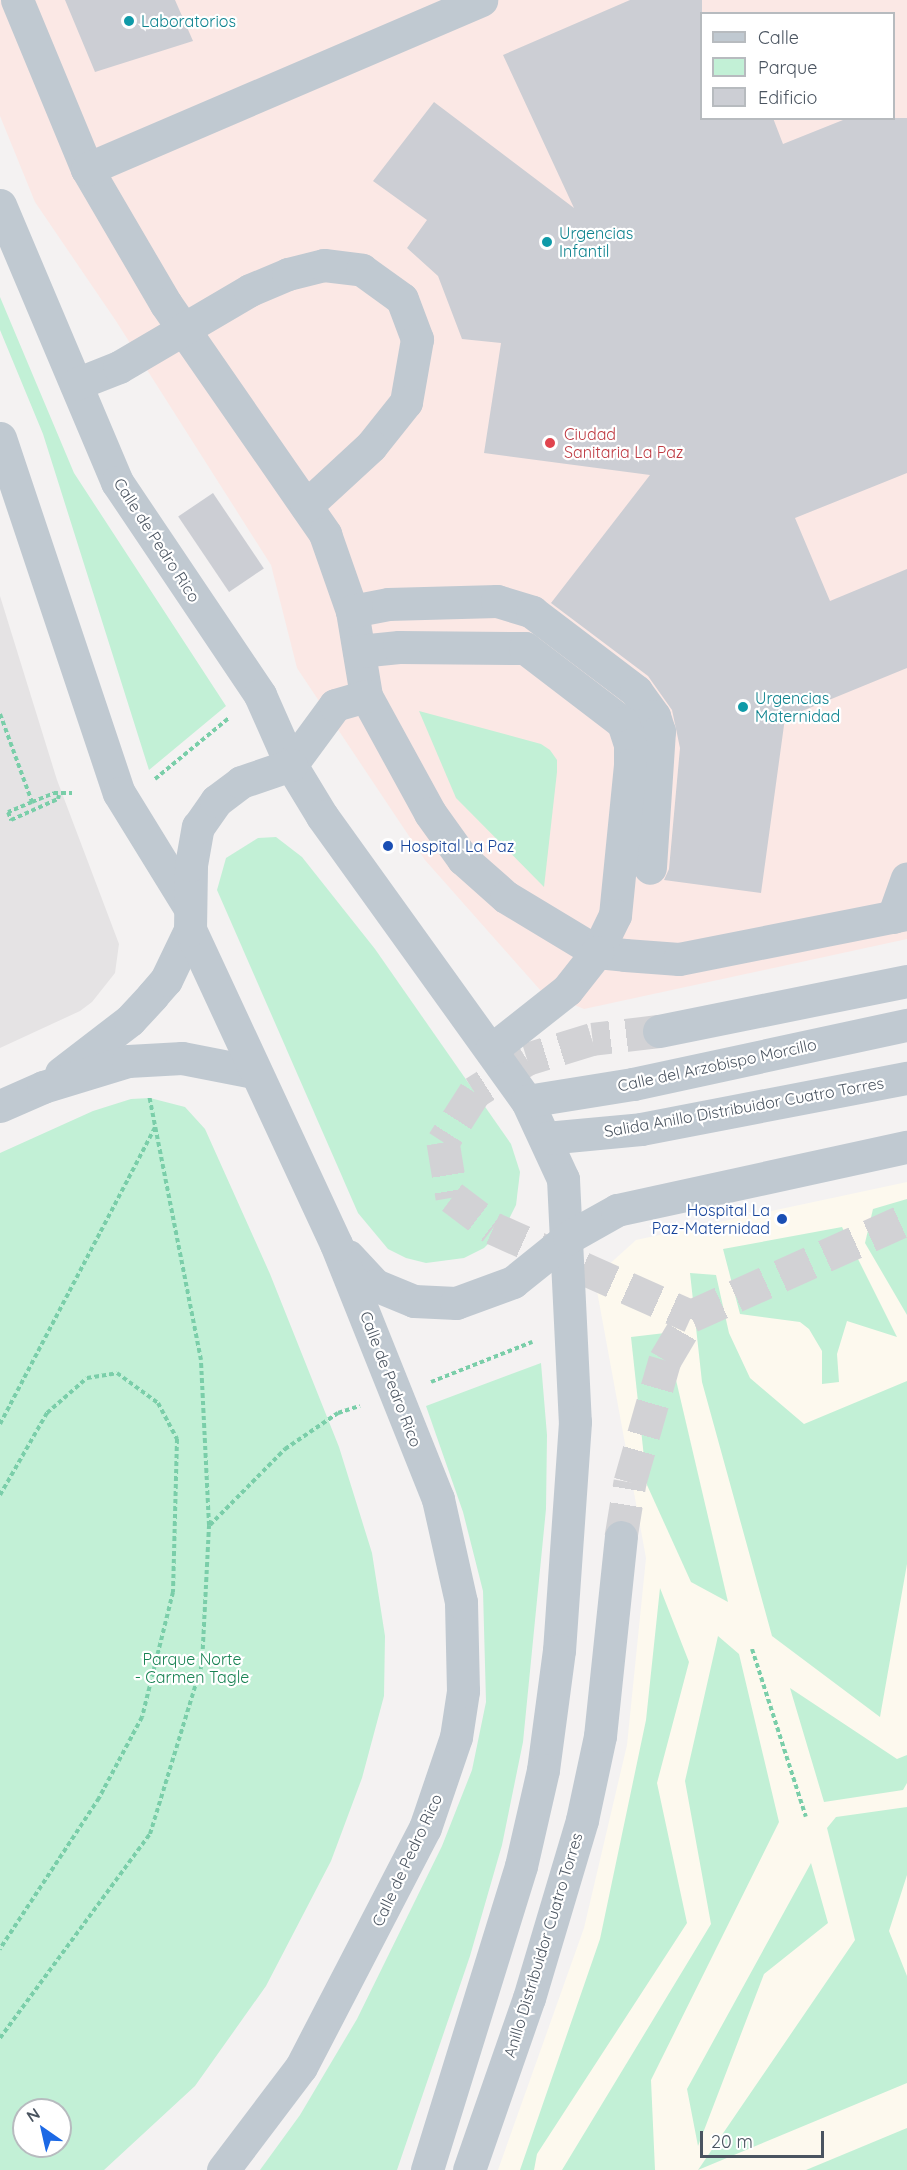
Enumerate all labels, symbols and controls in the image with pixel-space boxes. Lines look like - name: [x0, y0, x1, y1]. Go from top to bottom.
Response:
- place label: Laboratorios: [141, 11, 236, 31]
- legend: [700, 12, 895, 120]
- marker: Laboratorios: [122, 14, 136, 28]
- text: Calle: [758, 26, 799, 49]
- text: Parque: [758, 56, 817, 79]
- text: Edificio: [758, 86, 817, 109]
- place label: Urgencias Infantil: [559, 223, 633, 261]
- marker: Urgencias Infantil: [540, 235, 554, 249]
- place label: Ciudad Sanitaria La Paz: [564, 424, 684, 462]
- marker: Ciudad Sanitaria La Paz: [541, 434, 559, 452]
- street label: Calle de Pedro Rico: [110, 474, 204, 606]
- place label: Urgencias Maternidad: [755, 688, 840, 726]
- marker: Urgencias Maternidad: [736, 700, 750, 714]
- place label: Hospital La Paz: [400, 836, 514, 856]
- marker: Hospital La Paz: [381, 839, 395, 853]
- street label: Calle del Arzobispo Morcillo: [616, 1035, 818, 1095]
- street label: Salida Anillo Distribuidor Cuatro Torres: [603, 1073, 885, 1141]
- place label: Hospital La Paz-Maternidad: [652, 1200, 770, 1238]
- marker: Hospital La Paz-Maternidad: [775, 1212, 789, 1226]
- street label: Calle de Pedro Rico: [356, 1308, 426, 1450]
- park label: Parque Norte - Carmen Tagle: [135, 1649, 249, 1687]
- street label: Calle de Pedro Rico: [368, 1791, 446, 1929]
- street label: Anillo Distribuidor Cuatro Torres: [500, 1830, 586, 2060]
- north arrow: [12, 2098, 72, 2158]
- text: N: [23, 2103, 44, 2126]
- scale bar: [703, 2119, 828, 2157]
- text: 20 m: [711, 2130, 753, 2153]

